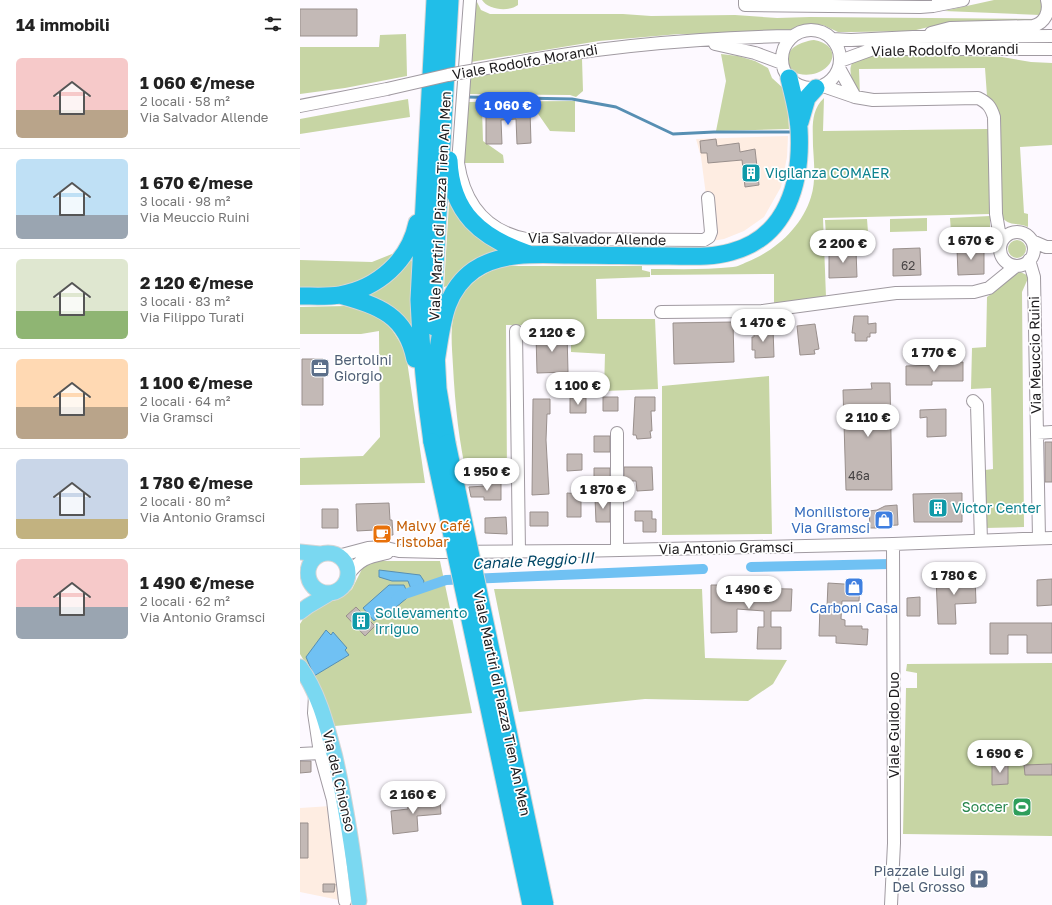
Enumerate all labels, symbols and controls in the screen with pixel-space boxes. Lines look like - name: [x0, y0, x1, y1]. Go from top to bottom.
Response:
- icon: filters: [262, 13, 284, 35]
- text: 14 immobili: [16, 14, 110, 35]
- street label: Viale Rodolfo Morandi: [451, 40, 599, 83]
- street label: Viale Rodolfo Morandi: [871, 40, 1019, 59]
- text: 1 060 €/mese: [140, 72, 255, 93]
- icon: home: [48, 74, 96, 122]
- street label: Viale Martiri di Piazza Tien An Men: [425, 91, 454, 321]
- pin: 1 060 €: [471, 92, 545, 126]
- text: 2 locali · 58 m²: [140, 93, 230, 109]
- text: 1 060 €: [484, 97, 532, 113]
- text: Via Salvador Allende: [140, 109, 268, 125]
- building icon: Vigilanza COMAER: [740, 162, 762, 184]
- place label: Vigilanza COMAER: [765, 164, 889, 181]
- text: 1 670 €/mese: [140, 172, 253, 193]
- icon: home: [48, 175, 96, 223]
- text: 3 locali · 98 m²: [140, 193, 230, 209]
- text: Via Meuccio Ruini: [140, 209, 250, 225]
- pin: 1 670 €: [934, 227, 1008, 261]
- street label: Via Salvador Allende: [528, 229, 666, 248]
- pin: 2 200 €: [806, 230, 880, 264]
- text: 1 670 €: [948, 232, 994, 248]
- text: 2 200 €: [819, 235, 867, 251]
- house number: 62: [901, 258, 915, 273]
- text: 2 120 €/mese: [140, 272, 254, 293]
- icon: home: [48, 275, 96, 323]
- text: 3 locali · 83 m²: [140, 293, 230, 309]
- street label: Via Meuccio Ruini: [1025, 296, 1044, 414]
- text: Via Filippo Turati: [140, 309, 244, 325]
- pin: 1 470 €: [726, 309, 800, 343]
- text: 1 470 €: [740, 314, 786, 330]
- pin: 2 120 €: [515, 319, 589, 353]
- text: 2 120 €: [529, 324, 575, 340]
- pin: 1 770 €: [897, 339, 971, 373]
- text: 1 770 €: [912, 344, 956, 360]
- place label: Bertolini Giorgio: [334, 351, 392, 384]
- office icon: Bertolini Giorgio: [309, 357, 331, 379]
- text: 1 100 €/mese: [140, 372, 253, 393]
- pin: 1 100 €: [541, 372, 615, 406]
- icon: home: [48, 375, 96, 423]
- text: 1 100 €: [555, 377, 601, 393]
- text: 2 locali · 64 m²: [140, 393, 230, 409]
- pin: 2 110 €: [831, 404, 905, 438]
- text: Via Gramsci: [140, 409, 213, 425]
- text: 2 110 €: [845, 409, 891, 425]
- pin: 1 950 €: [450, 458, 524, 492]
- text: 1 950 €: [464, 463, 511, 479]
- house number: 46a: [848, 468, 870, 483]
- text: 1 780 €/mese: [140, 472, 253, 493]
- icon: home: [48, 475, 96, 523]
- pin: 1 870 €: [566, 476, 640, 510]
- text: 1 870 €: [580, 481, 626, 497]
- text: 2 locali · 80 m²: [140, 493, 231, 509]
- building icon: Victor Center: [927, 497, 949, 519]
- place label: Victor Center: [952, 499, 1042, 516]
- place label: Monilistore Via Gramsci: [791, 503, 870, 536]
- text: Via Antonio Gramsci: [140, 509, 265, 525]
- shop icon: Monilistore Via Gramsci: [873, 509, 895, 531]
- place label: Malvy Café ristobar: [396, 517, 470, 550]
- cafe icon: Malvy Café ristobar: [371, 523, 393, 545]
- street label: Via Antonio Gramsci: [658, 538, 794, 557]
- water label: Canale Reggio III: [472, 548, 595, 573]
- pin: 1 780 €: [917, 562, 991, 596]
- text: 1 780 €: [931, 567, 977, 583]
- text: 1 490 €/mese: [140, 572, 254, 593]
- icon: home: [48, 575, 96, 623]
- pin: 1 490 €: [712, 576, 786, 610]
- shop icon: Carboni Casa: [843, 576, 865, 598]
- text: 1 490 €: [725, 581, 773, 597]
- street label: Viale Martiri di Piazza Tien An Men: [470, 589, 535, 817]
- text: 2 locali · 62 m²: [140, 593, 230, 609]
- place label: Carboni Casa: [810, 599, 898, 616]
- place label: Sollevamento irriguo: [375, 604, 467, 637]
- text: Via Antonio Gramsci: [140, 609, 265, 625]
- building icon: Sollevamento irriguo: [350, 610, 372, 632]
- street label: Viale Guido Duo: [885, 672, 902, 778]
- street label: Via del Chionso: [320, 728, 359, 833]
- pin: 1 690 €: [963, 740, 1037, 774]
- text: 1 690 €: [976, 745, 1024, 761]
- pin: 2 160 €: [376, 781, 450, 815]
- text: 2 160 €: [390, 786, 437, 802]
- sports icon: Soccer: [1011, 796, 1033, 818]
- place label: Soccer: [962, 798, 1009, 815]
- place label: Piazzale Luigi Del Grosso: [874, 862, 965, 895]
- parking icon: Piazzale Luigi Del Grosso: [968, 868, 990, 890]

